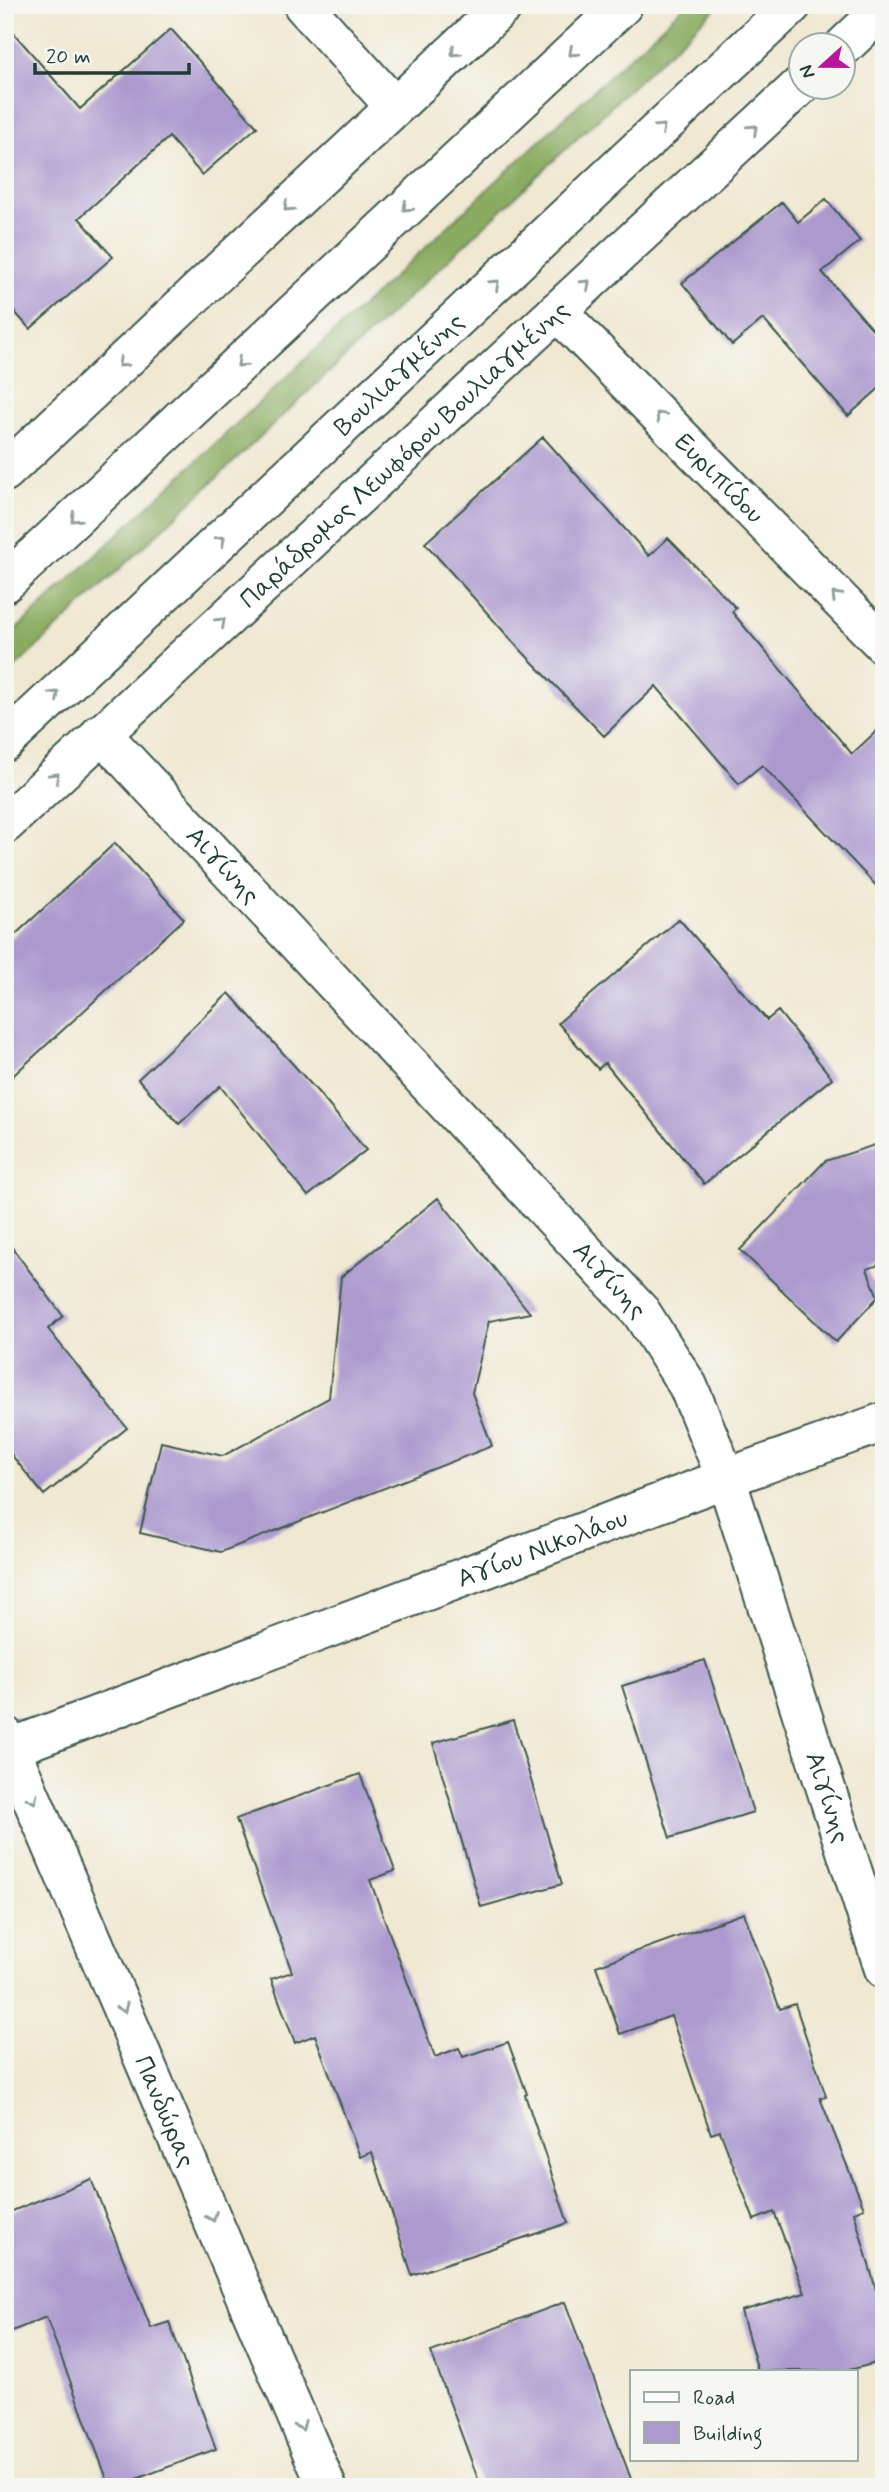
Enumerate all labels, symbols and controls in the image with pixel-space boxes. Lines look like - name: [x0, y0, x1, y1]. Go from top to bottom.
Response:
- scale bar: [35, 32, 189, 76]
- north arrow: [788, 32, 858, 102]
- text: 20 m: [46, 43, 91, 71]
- one-way arrow: [450, 43, 463, 56]
- one-way arrow: [568, 44, 581, 56]
- text: N: [794, 61, 821, 82]
- one-way arrow: [653, 124, 666, 137]
- one-way arrow: [745, 125, 758, 138]
- one-way arrow: [283, 199, 296, 212]
- one-way arrow: [402, 199, 415, 212]
- one-way arrow: [487, 279, 500, 292]
- one-way arrow: [578, 280, 591, 292]
- street label: Παράδρομος Λεωφόρου Βουλιαγμένης: [233, 294, 577, 617]
- street label: Βουλιαγμένης: [327, 306, 472, 444]
- one-way arrow: [117, 354, 130, 367]
- one-way arrow: [236, 355, 249, 367]
- one-way arrow: [655, 411, 668, 424]
- street label: Ευριπίδου: [666, 426, 771, 532]
- one-way arrow: [70, 510, 83, 523]
- one-way arrow: [213, 535, 226, 548]
- one-way arrow: [832, 592, 844, 604]
- one-way arrow: [213, 617, 226, 630]
- one-way arrow: [47, 691, 60, 703]
- one-way arrow: [47, 772, 60, 785]
- street label: Αιγίνης: [178, 820, 267, 912]
- street label: Αιγίνης: [565, 1235, 654, 1327]
- street label: Αγίου Νικολάου: [453, 1502, 633, 1597]
- street label: Αιγίνης: [796, 1748, 857, 1848]
- one-way arrow: [25, 1792, 39, 1804]
- one-way arrow: [114, 2001, 128, 2013]
- street label: Πανδώρας: [125, 2051, 203, 2173]
- one-way arrow: [204, 2210, 218, 2222]
- legend: [630, 2370, 858, 2460]
- text: Road: [693, 2384, 735, 2412]
- one-way arrow: [293, 2419, 307, 2432]
- text: Building: [693, 2420, 763, 2450]

